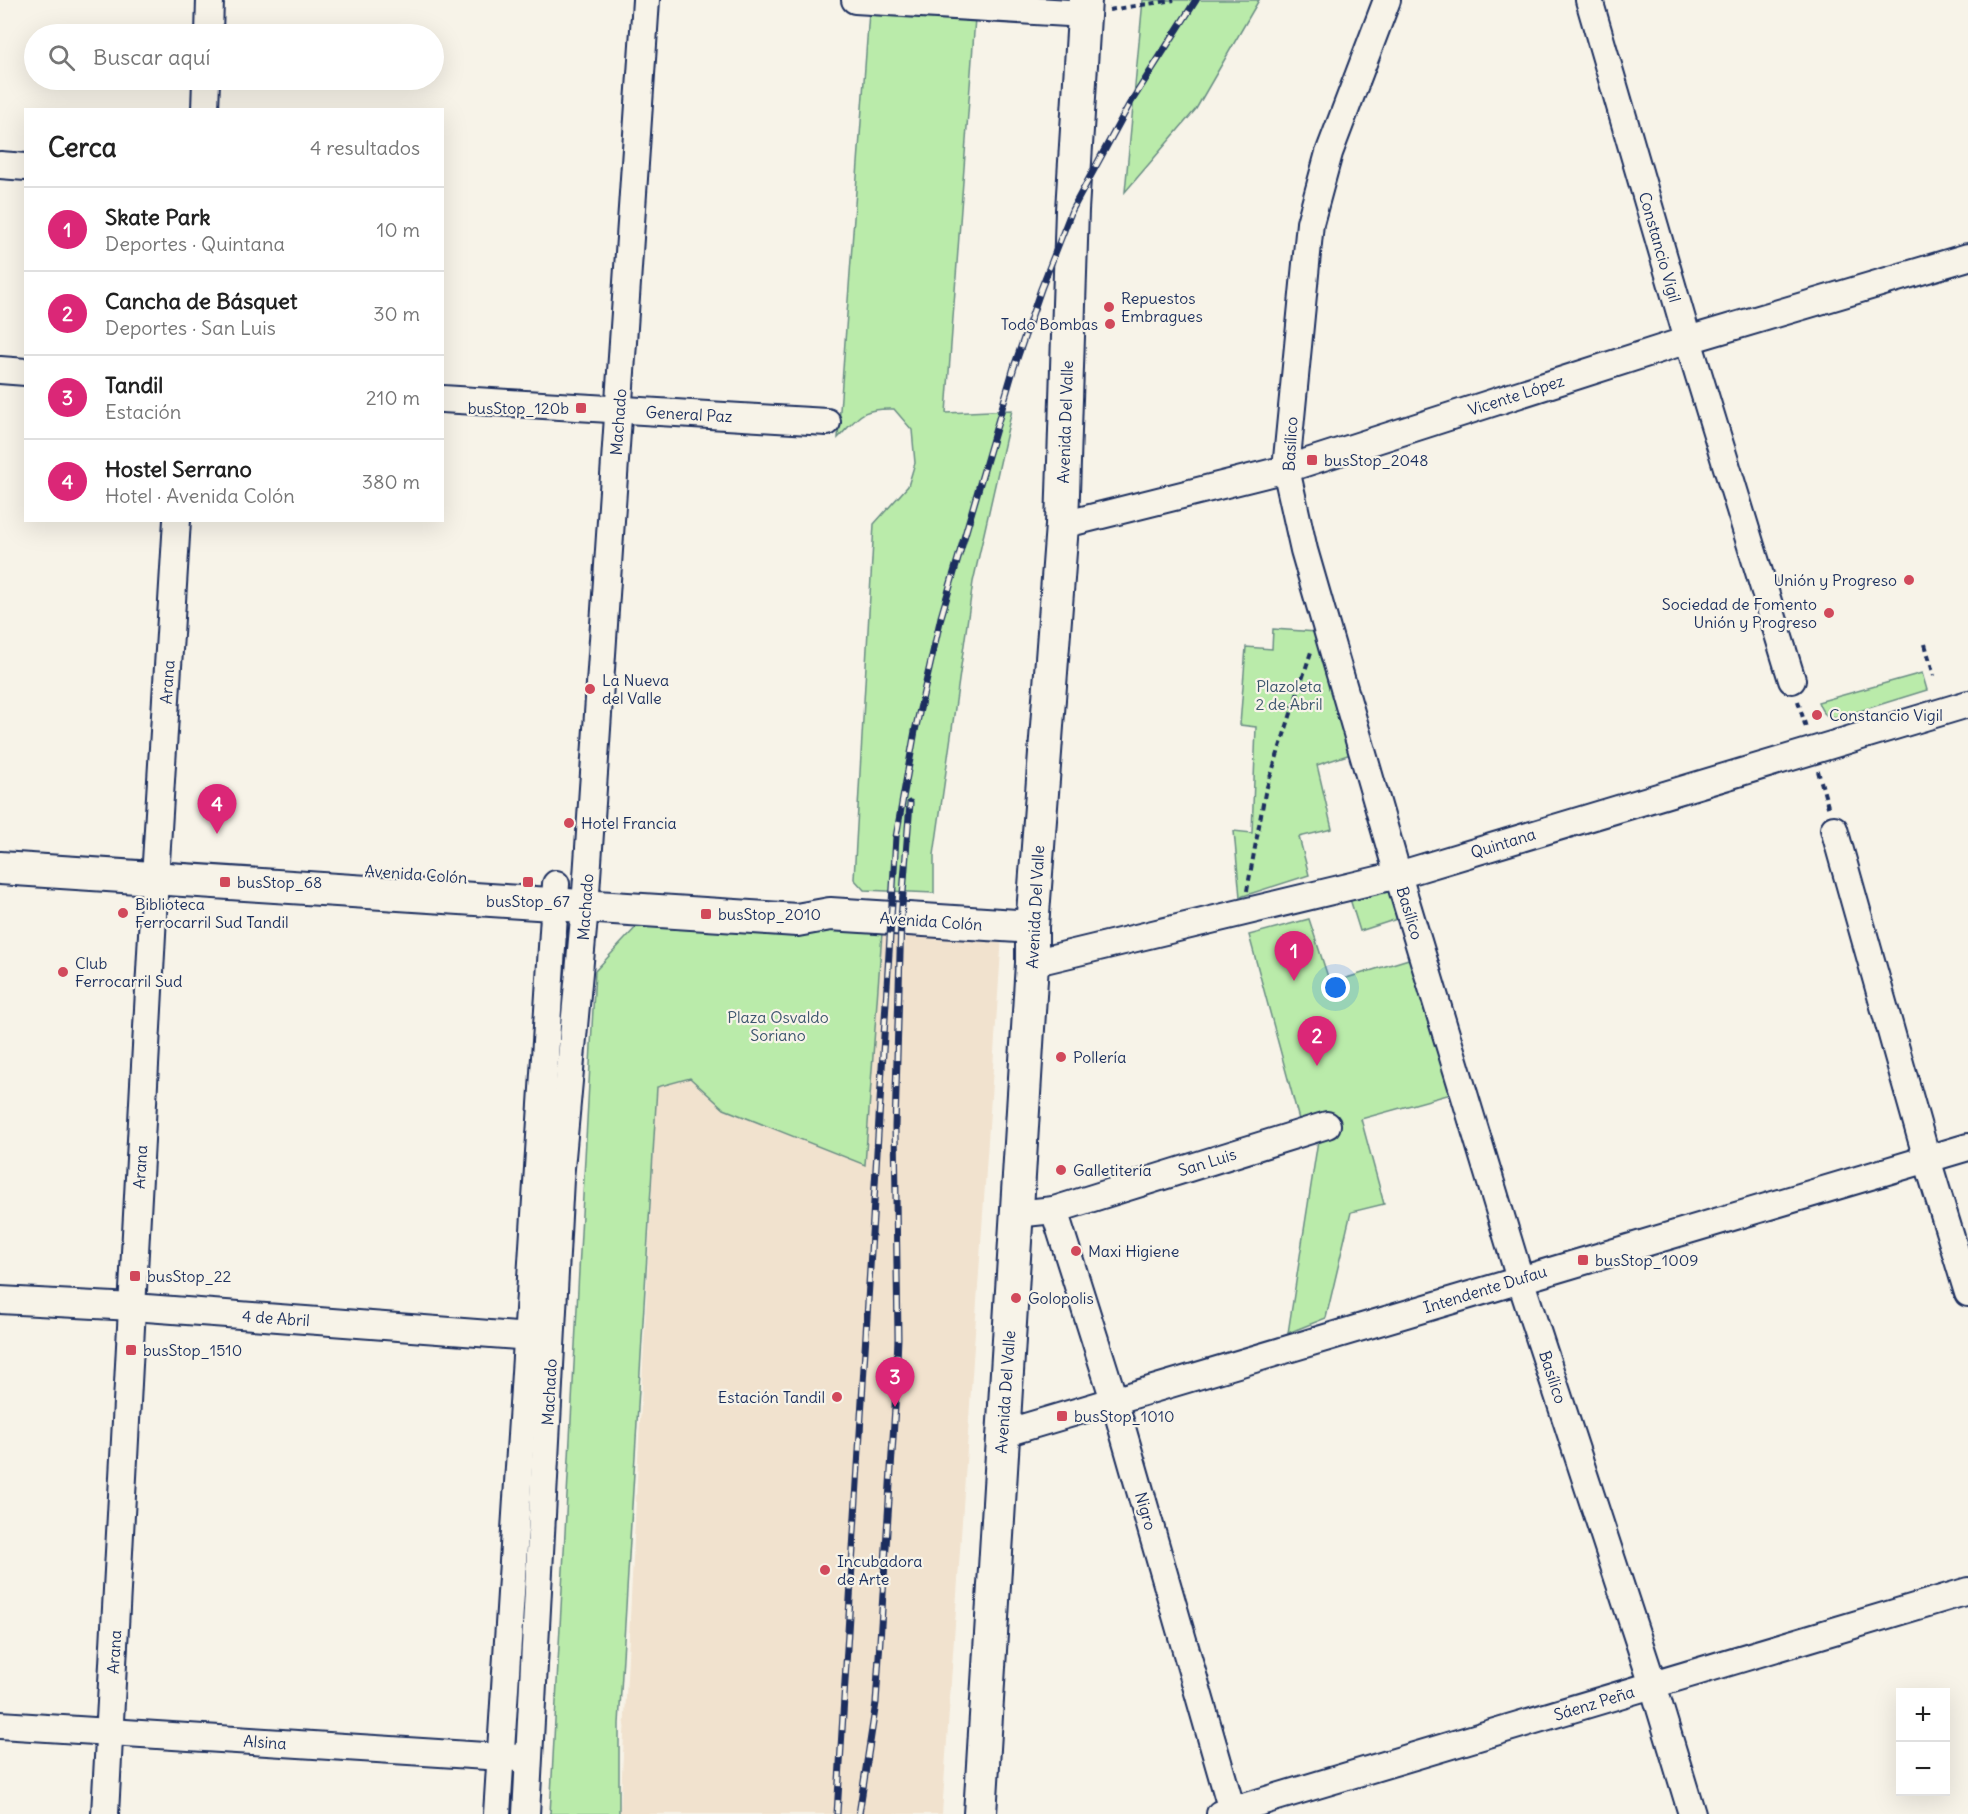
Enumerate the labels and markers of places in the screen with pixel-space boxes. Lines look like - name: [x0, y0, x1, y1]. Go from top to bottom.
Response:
- place label: Repuestos Embragues: [1121, 288, 1203, 326]
- marker: Repuestos Embragues: [1102, 300, 1116, 314]
- place label: Todo Bombas: [1001, 314, 1098, 334]
- marker: Todo Bombas: [1103, 317, 1117, 331]
- place label: busStop_120b: [468, 398, 569, 418]
- marker: busStop_120b: [574, 401, 588, 415]
- place label: busStop_2048: [1324, 450, 1429, 470]
- marker: busStop_2048: [1305, 453, 1319, 467]
- place label: Unión y Progreso: [1774, 570, 1897, 590]
- marker: Unión y Progreso: [1902, 573, 1916, 587]
- place label: Sociedad de Fomento Unión y Progreso: [1662, 594, 1817, 632]
- marker: Sociedad de Fomento Unión y Progreso: [1822, 606, 1836, 620]
- place label: La Nueva del Valle: [602, 670, 669, 708]
- marker: La Nueva del Valle: [583, 682, 597, 696]
- place label: Constancio Vigil: [1829, 705, 1943, 725]
- marker: Constancio Vigil: [1810, 708, 1824, 722]
- pin: 4: [198, 784, 236, 834]
- place label: Hotel Francia: [581, 813, 677, 833]
- marker: Hotel Francia: [562, 816, 576, 830]
- place label: busStop_68: [237, 872, 322, 892]
- marker: busStop_68: [218, 875, 232, 889]
- marker: busStop_67: [521, 875, 535, 889]
- place label: busStop_67: [486, 891, 570, 911]
- place label: Biblioteca Ferrocarril Sud Tandil: [135, 894, 289, 932]
- place label: busStop_2010: [718, 904, 821, 924]
- marker: Biblioteca Ferrocarril Sud Tandil: [116, 906, 130, 920]
- marker: busStop_2010: [699, 907, 713, 921]
- pin: 1: [1274, 932, 1314, 981]
- place label: Club Ferrocarril Sud: [75, 953, 182, 991]
- marker: Club Ferrocarril Sud: [56, 965, 70, 979]
- pin: 2: [1298, 1016, 1336, 1066]
- place label: Pollería: [1073, 1047, 1126, 1067]
- marker: Pollería: [1054, 1050, 1068, 1064]
- place label: Galletitería: [1073, 1160, 1152, 1180]
- marker: Galletitería: [1054, 1163, 1068, 1177]
- place label: Maxi Higiene: [1088, 1241, 1179, 1261]
- marker: Maxi Higiene: [1069, 1244, 1083, 1258]
- place label: busStop_1009: [1595, 1250, 1698, 1270]
- marker: busStop_1009: [1576, 1253, 1590, 1267]
- place label: busStop_22: [147, 1266, 232, 1286]
- marker: busStop_22: [128, 1269, 142, 1283]
- place label: Golopolis: [1028, 1288, 1094, 1308]
- marker: Golopolis: [1009, 1291, 1023, 1305]
- place label: busStop_1510: [143, 1340, 242, 1360]
- marker: busStop_1510: [124, 1343, 138, 1357]
- pin: 3: [876, 1358, 914, 1407]
- place label: Estación Tandil: [718, 1387, 825, 1407]
- marker: Estación Tandil: [830, 1390, 844, 1404]
- place label: busStop_1010: [1074, 1406, 1175, 1426]
- marker: busStop_1010: [1055, 1409, 1069, 1423]
- place label: Incubadora de Arte: [837, 1551, 922, 1589]
- marker: Incubadora de Arte: [818, 1563, 832, 1577]

